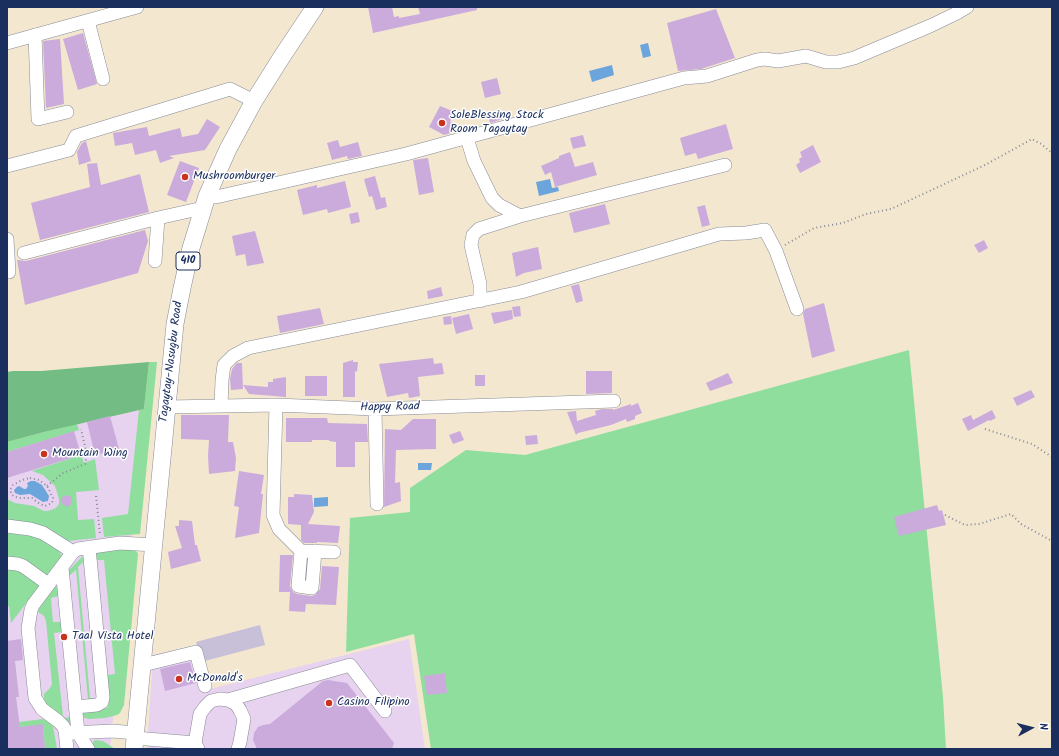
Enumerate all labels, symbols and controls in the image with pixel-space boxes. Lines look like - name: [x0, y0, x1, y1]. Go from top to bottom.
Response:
- place label: SoleBlessing Stock Room Tagaytay: [450, 109, 544, 137]
- marker: SoleBlessing Stock Room Tagaytay: [437, 118, 447, 128]
- place label: Mushroomburger: [193, 170, 275, 184]
- marker: Mushroomburger: [180, 172, 190, 182]
- road number: 410: [176, 252, 200, 270]
- street label: Tagaytay-Nasugbu Road: [157, 301, 187, 423]
- street label: Happy Road: [360, 400, 420, 416]
- place label: Mountain Wing: [52, 447, 128, 461]
- marker: Mountain Wing: [39, 449, 49, 459]
- place label: Taal Vista Hotel: [72, 630, 153, 644]
- marker: Taal Vista Hotel: [59, 632, 69, 642]
- place label: McDonald's: [187, 672, 243, 686]
- marker: McDonald's: [174, 674, 184, 684]
- place label: Casino Filipino: [337, 696, 410, 710]
- marker: Casino Filipino: [324, 698, 334, 708]
- north arrow: [1011, 708, 1051, 748]
- text: N: [1034, 722, 1052, 731]

